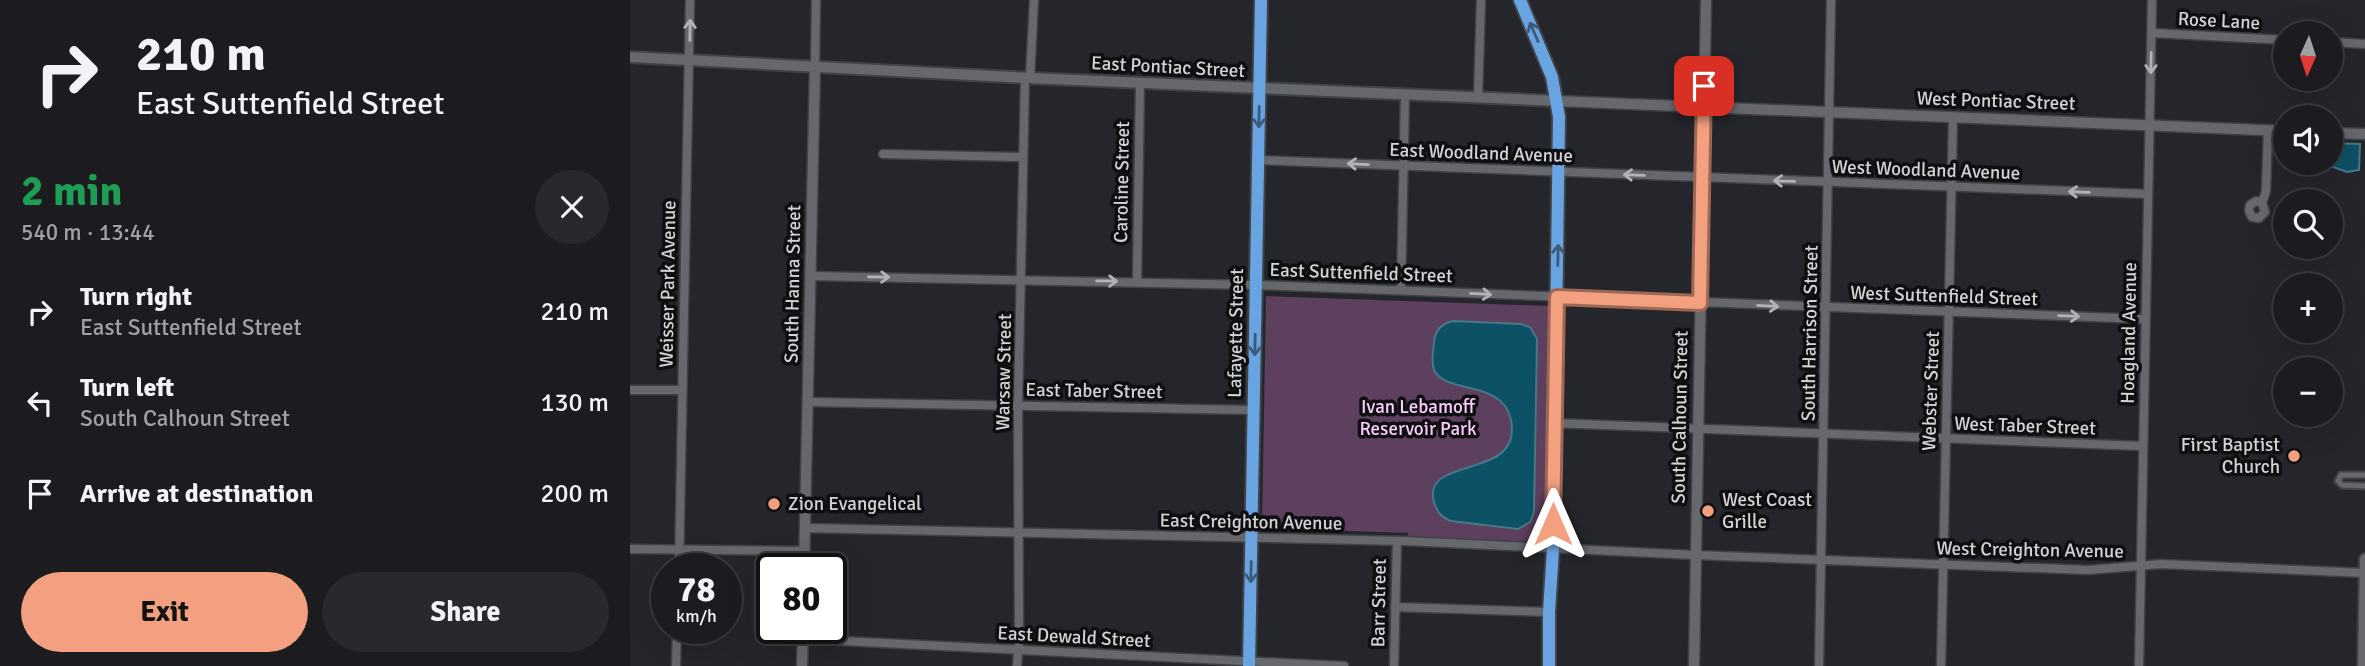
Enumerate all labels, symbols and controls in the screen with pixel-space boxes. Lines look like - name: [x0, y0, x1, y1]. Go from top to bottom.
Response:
- street label: Rose Lane: [2177, 7, 2261, 35]
- one-way arrow: [683, 19, 696, 42]
- north arrow: [2273, 21, 2343, 91]
- map controls: [2273, 21, 2343, 427]
- one-way arrow: [1527, 22, 1540, 43]
- text: 210 m: [136, 24, 266, 84]
- icon: right: [21, 28, 112, 119]
- street label: East Pontiac Street: [1090, 51, 1246, 83]
- one-way arrow: [2144, 51, 2158, 74]
- pin: [1674, 56, 1734, 116]
- icon: arrive: [1685, 67, 1723, 105]
- text: East Suttenfield Street: [136, 84, 444, 123]
- street label: West Pontiac Street: [1916, 86, 2076, 116]
- one-way arrow: [1252, 105, 1265, 128]
- button: sound: [2273, 105, 2343, 175]
- street label: Caroline Street: [1109, 121, 1135, 243]
- street label: East Woodland Avenue: [1389, 138, 1573, 168]
- street label: West Woodland Avenue: [1831, 155, 2021, 185]
- one-way arrow: [1347, 158, 1370, 171]
- text: 2 min: [21, 166, 122, 217]
- one-way arrow: [1623, 168, 1646, 181]
- button: close: [535, 170, 609, 244]
- one-way arrow: [1773, 174, 1796, 187]
- one-way arrow: [2068, 185, 2091, 198]
- button: search: [2273, 189, 2343, 259]
- street label: Weisser Park Avenue: [655, 200, 681, 368]
- street label: South Hanna Street: [780, 204, 806, 363]
- text: 540 m · 13:44: [21, 218, 155, 247]
- one-way arrow: [1551, 244, 1564, 267]
- street label: South Harrison Street: [1796, 244, 1824, 421]
- street label: East Suttenfield Street: [1269, 258, 1453, 288]
- street label: Hoagland Avenue: [2116, 262, 2142, 404]
- street label: Lafayette Street: [1223, 268, 1249, 398]
- one-way arrow: [868, 271, 891, 284]
- button: +: [2273, 273, 2343, 343]
- one-way arrow: [1095, 274, 1118, 288]
- text: Turn right: [80, 281, 192, 313]
- street label: West Suttenfield Street: [1850, 281, 2039, 311]
- one-way arrow: [1469, 287, 1492, 300]
- icon: right: [21, 293, 59, 331]
- text: 210 m: [540, 296, 609, 328]
- one-way arrow: [1757, 299, 1780, 312]
- one-way arrow: [2058, 310, 2081, 323]
- text: East Suttenfield Street: [80, 313, 302, 342]
- street label: Warsaw Street: [991, 313, 1017, 431]
- street label: South Calhoun Street: [1666, 330, 1694, 504]
- street label: Webster Street: [1917, 330, 1945, 451]
- one-way arrow: [1248, 333, 1261, 356]
- button: −: [2273, 357, 2343, 427]
- text: Turn left: [80, 372, 174, 404]
- street label: East Taber Street: [1025, 378, 1163, 404]
- icon: left: [21, 384, 59, 422]
- text: 130 m: [540, 387, 609, 419]
- park label: Ivan Lebamoff Reservoir Park: [1359, 395, 1477, 441]
- text: South Calhoun Street: [80, 404, 290, 433]
- street label: West Taber Street: [1954, 412, 2097, 440]
- place label: First Baptist Church: [2181, 433, 2280, 479]
- marker: First Baptist Church: [2286, 448, 2302, 464]
- icon: arrive: [21, 475, 59, 513]
- text: Arrive at destination: [80, 478, 313, 510]
- text: 200 m: [540, 478, 609, 510]
- position arrow: [1516, 487, 1590, 561]
- place label: West Coast Grille: [1722, 488, 1812, 534]
- place label: Zion Evangelical: [788, 492, 922, 516]
- marker: Zion Evangelical: [766, 496, 782, 512]
- marker: West Coast Grille: [1700, 503, 1716, 519]
- street label: East Creighton Avenue: [1159, 508, 1343, 536]
- street label: West Creighton Avenue: [1936, 536, 2124, 564]
- speed limit sign: 80: [756, 553, 847, 644]
- street label: Barr Street: [1366, 558, 1392, 648]
- one-way arrow: [1245, 560, 1258, 583]
- text: 78: [678, 568, 715, 611]
- button: Exit: [21, 572, 308, 652]
- button: Share: [322, 572, 609, 652]
- text: km/h: [676, 605, 717, 627]
- street label: East Dewald Street: [997, 621, 1152, 653]

